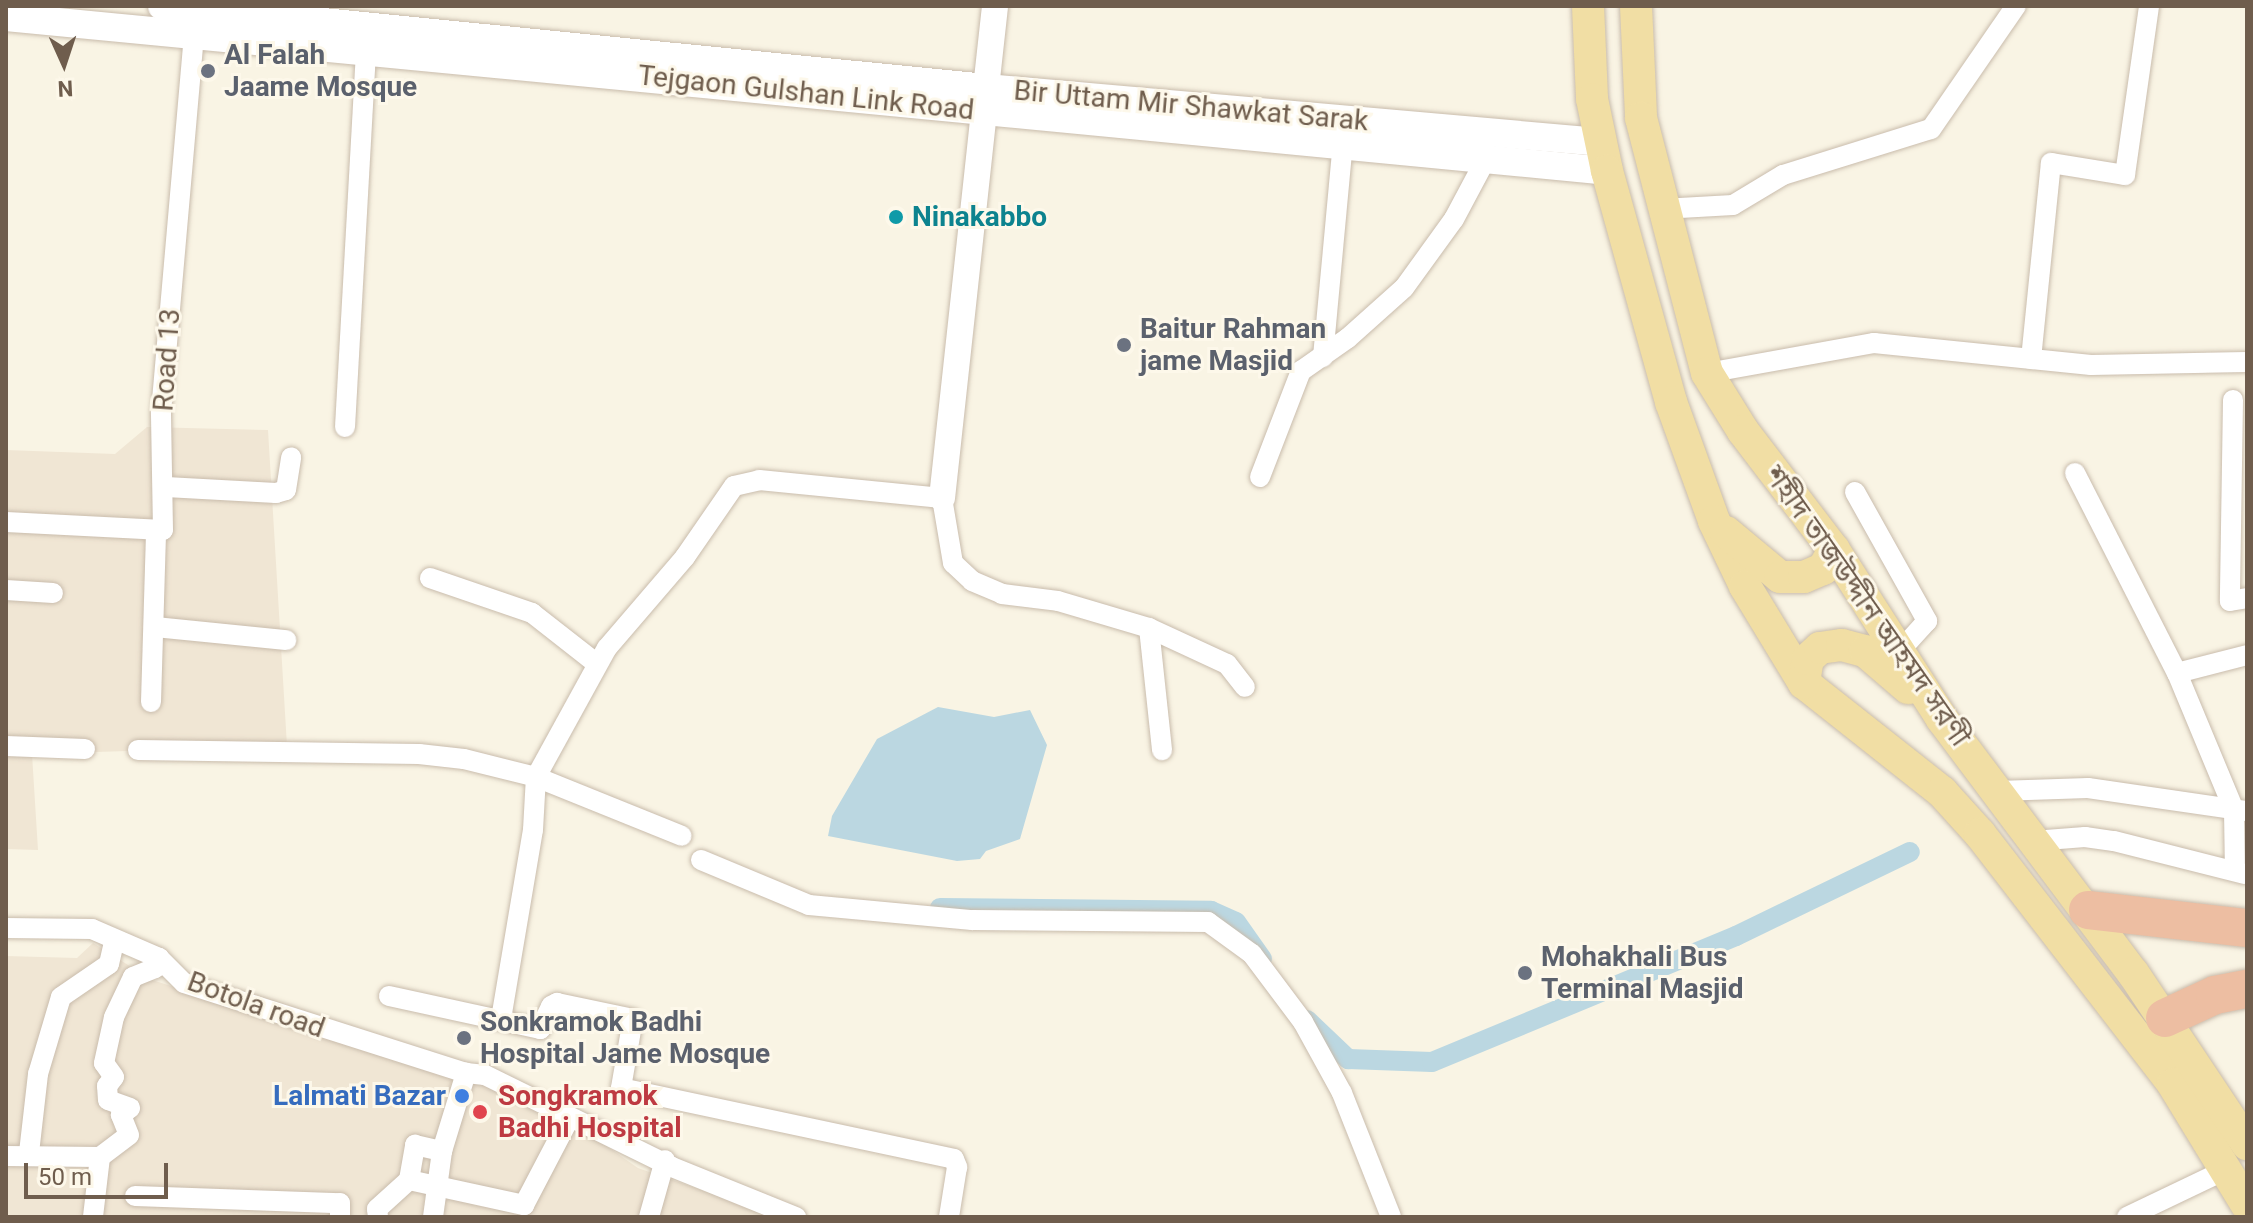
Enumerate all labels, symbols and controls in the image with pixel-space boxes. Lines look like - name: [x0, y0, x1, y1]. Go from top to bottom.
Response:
- north arrow: [24, 24, 104, 104]
- place label: Al Falah Jaame Mosque: [224, 38, 417, 104]
- street label: Tejgaon Gulshan Link Road: [636, 59, 976, 127]
- marker: Al Falah Jaame Mosque: [199, 62, 217, 80]
- street label: Bir Uttam Mir Shawkat Sarak: [1012, 74, 1370, 138]
- text: N: [57, 76, 74, 101]
- place label: Ninakabbo: [912, 200, 1047, 234]
- marker: Ninakabbo: [887, 208, 905, 226]
- street label: Road 13: [147, 308, 187, 412]
- place label: Baitur Rahman jame Masjid: [1140, 312, 1326, 378]
- marker: Baitur Rahman jame Masjid: [1115, 336, 1133, 354]
- street label: শহীদ তাজউদ্দীন আহমদ সরণী: [1757, 459, 1977, 753]
- place label: Mohakhali Bus Terminal Masjid: [1541, 940, 1744, 1006]
- marker: Mohakhali Bus Terminal Masjid: [1516, 964, 1534, 982]
- street label: Botola road: [183, 965, 329, 1045]
- place label: Sonkramok Badhi Hospital Jame Mosque: [480, 1005, 770, 1071]
- marker: Sonkramok Badhi Hospital Jame Mosque: [455, 1029, 473, 1047]
- place label: Lalmati Bazar: [273, 1079, 446, 1113]
- place label: Songkramok Badhi Hospital: [498, 1079, 682, 1145]
- marker: Lalmati Bazar: [453, 1087, 471, 1105]
- marker: Songkramok Badhi Hospital: [469, 1101, 491, 1123]
- scale bar: [28, 1147, 172, 1197]
- text: 50 m: [38, 1163, 92, 1191]

